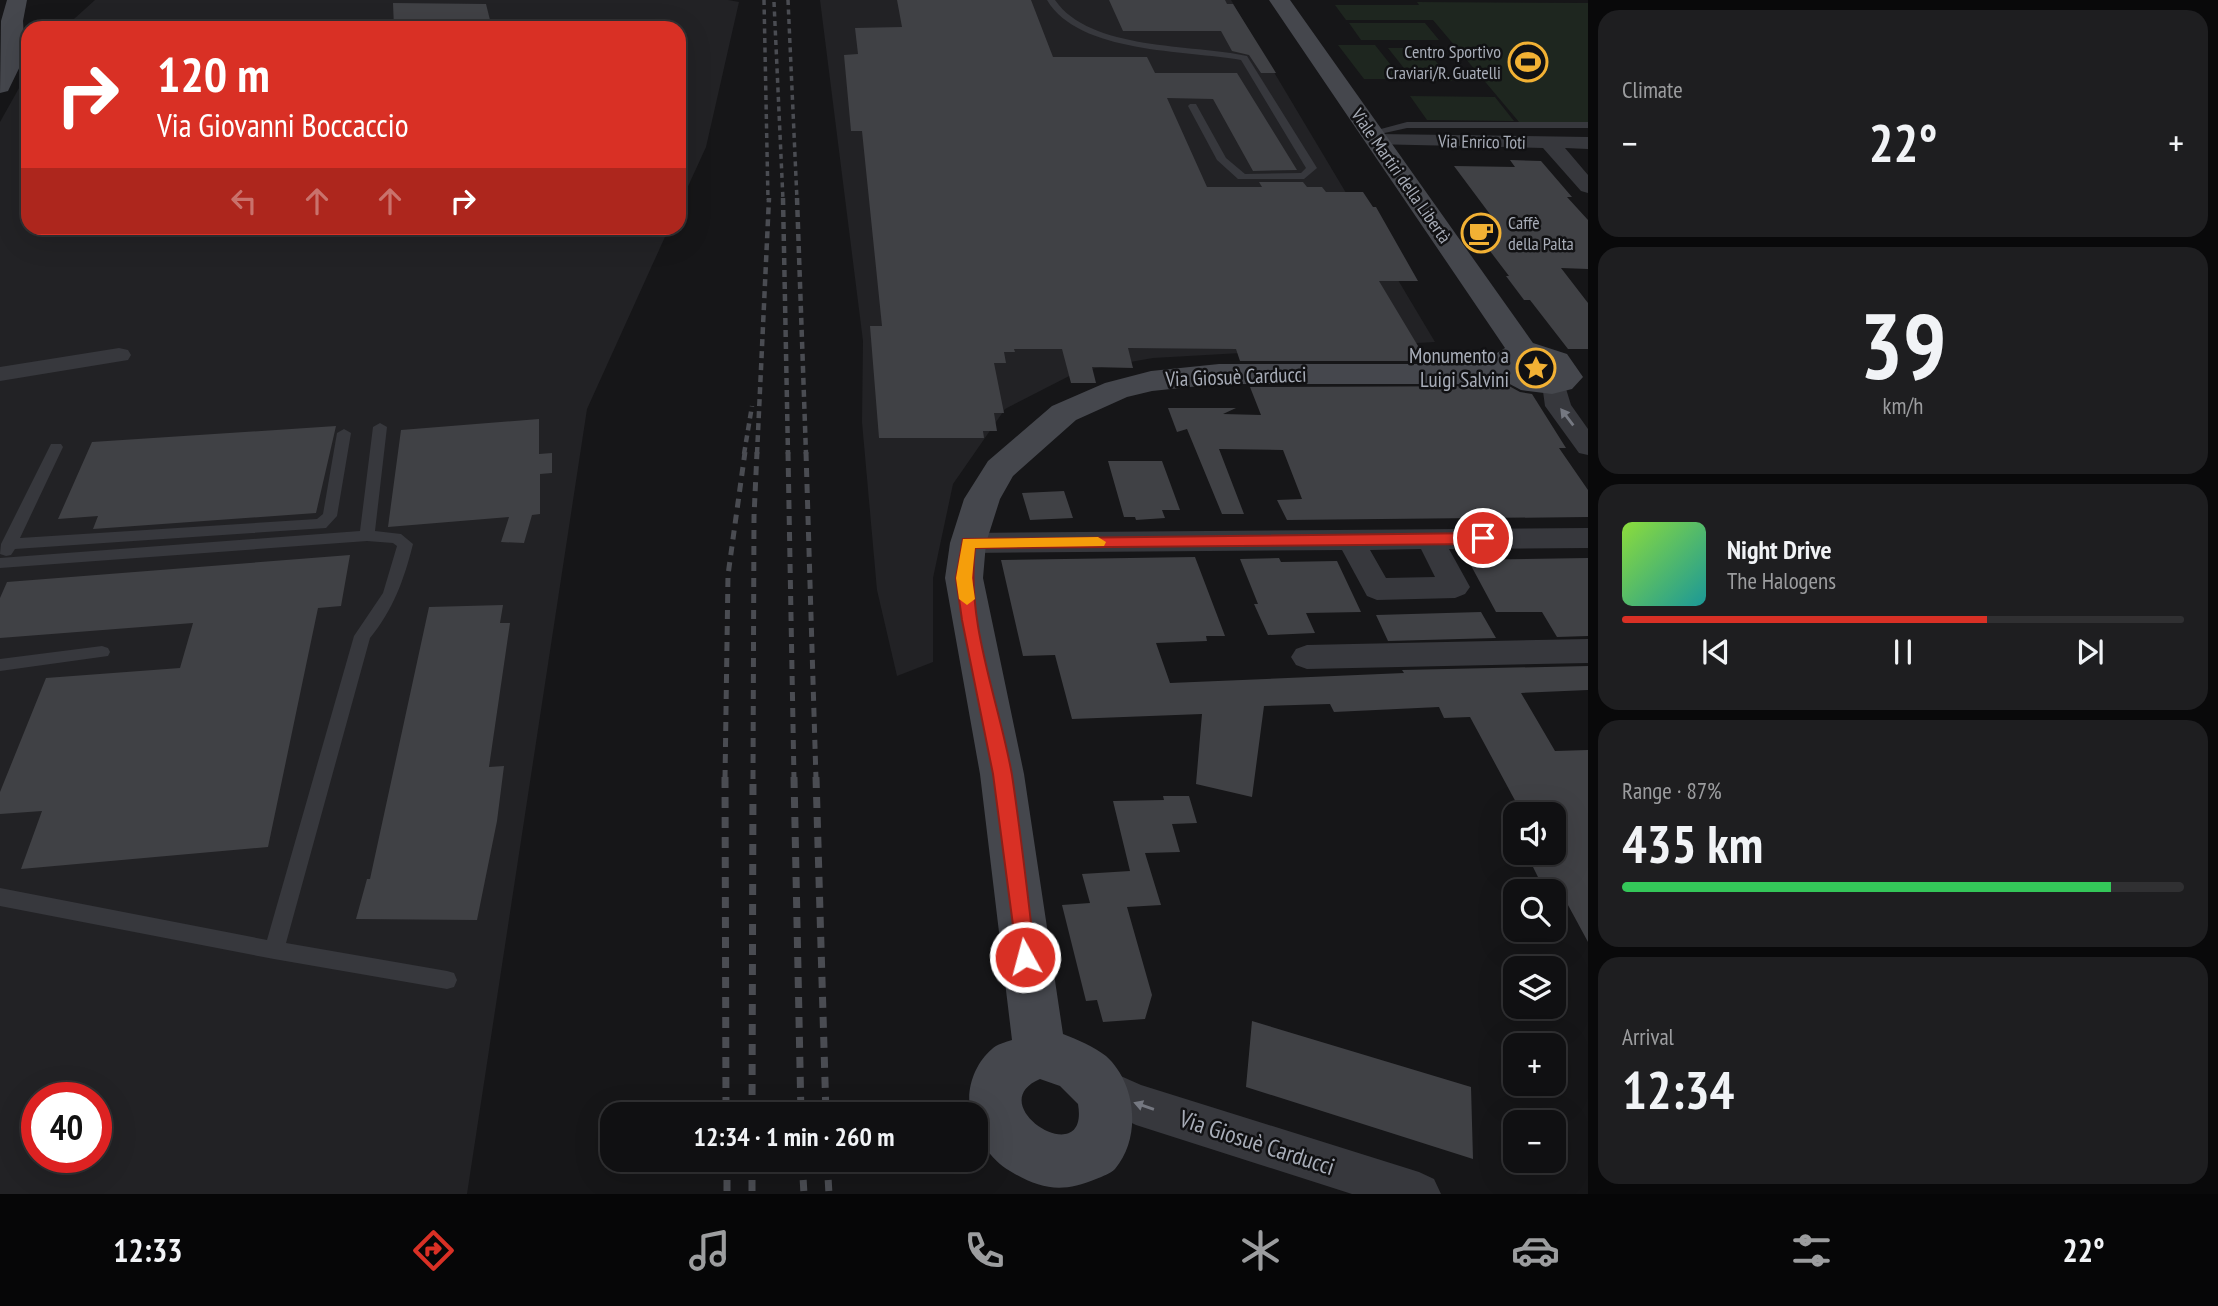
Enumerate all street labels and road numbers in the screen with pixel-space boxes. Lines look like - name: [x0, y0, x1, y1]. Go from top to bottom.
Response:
- street label: Viale Martiri della Libertà: [1346, 103, 1456, 248]
- street label: Via Enrico Toti: [1437, 129, 1526, 154]
- street label: Via Giosuè Carducci: [1164, 361, 1307, 392]
- street label: Via Giosuè Carducci: [1175, 1103, 1339, 1182]

